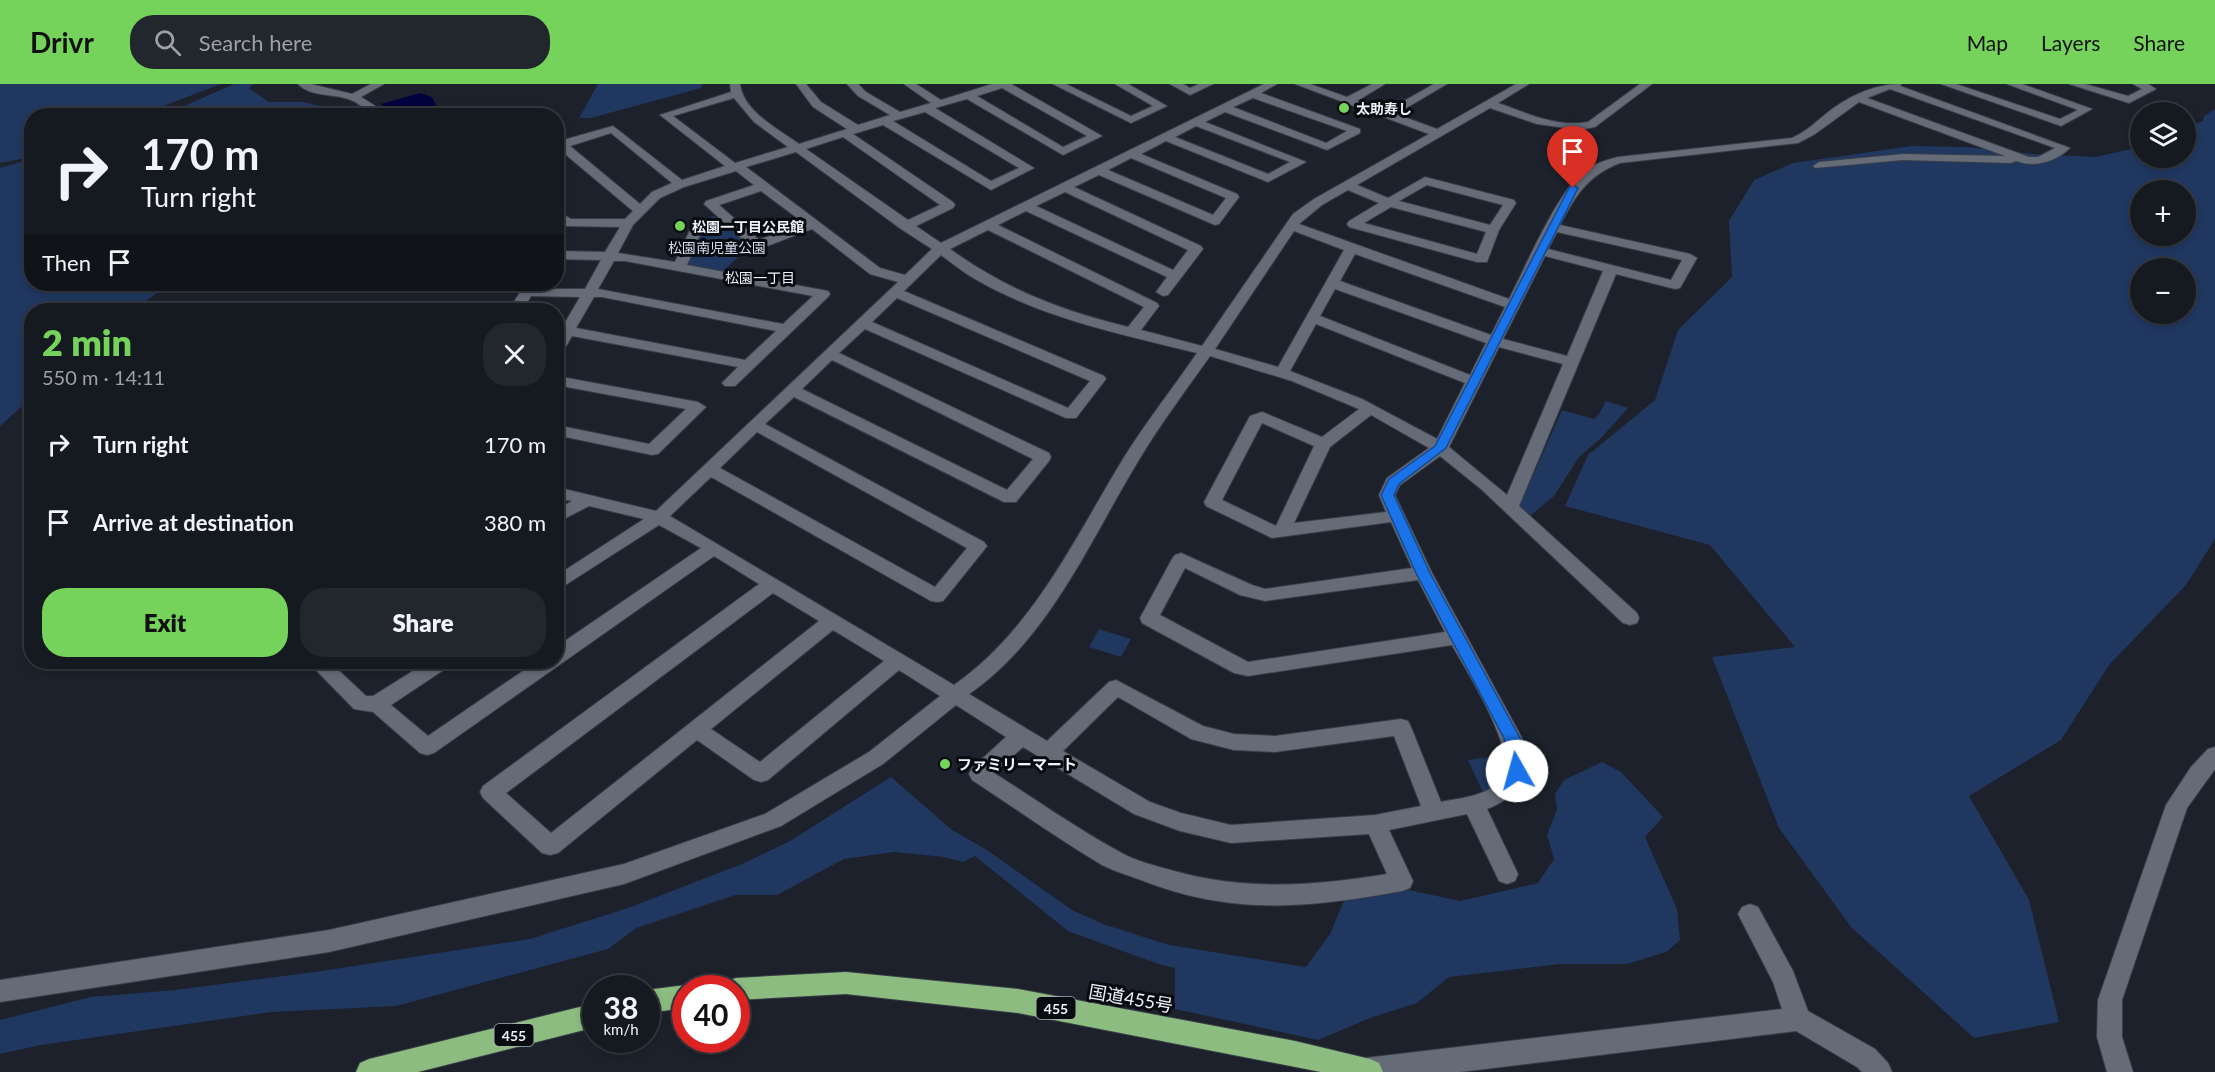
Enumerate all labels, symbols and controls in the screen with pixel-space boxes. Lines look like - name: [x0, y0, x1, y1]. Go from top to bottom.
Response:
- search box: [130, 15, 550, 69]
- text: Drivr: [30, 25, 94, 59]
- icon: search: [151, 26, 184, 59]
- text: Search here: [199, 29, 312, 56]
- text: Map: [1967, 30, 2008, 55]
- text: Layers: [2041, 30, 2100, 55]
- text: Share: [2133, 30, 2185, 55]
- place label: 太助寿し: [1356, 100, 1412, 117]
- marker: 太助寿し: [1337, 101, 1351, 115]
- map controls: [2130, 102, 2196, 324]
- button: layers: [2130, 102, 2196, 168]
- pin: [1547, 126, 1598, 188]
- text: 170 m: [141, 129, 259, 179]
- icon: right: [42, 132, 120, 210]
- icon: arrive: [1556, 135, 1589, 168]
- text: Turn right: [141, 180, 256, 213]
- button: +: [2130, 180, 2196, 246]
- place label: 松園一丁目公民館: [692, 218, 804, 235]
- marker: 松園一丁目公民館: [673, 219, 687, 233]
- park label: 松園南児童公園: [668, 239, 766, 256]
- icon: arrive: [103, 246, 136, 279]
- text: Then: [42, 249, 91, 276]
- button: −: [2130, 258, 2196, 324]
- district label: 松園一丁目: [725, 269, 795, 286]
- text: 2 min: [42, 320, 132, 364]
- button: close: [483, 323, 546, 386]
- text: 550 m · 14:11: [42, 365, 165, 389]
- icon: right: [42, 428, 75, 461]
- text: Turn right: [93, 431, 188, 458]
- text: 170 m: [484, 431, 546, 458]
- icon: arrive: [42, 506, 75, 539]
- text: Arrive at destination: [93, 509, 294, 536]
- text: 380 m: [484, 509, 546, 536]
- button: Exit: [42, 588, 288, 657]
- button: Share: [300, 588, 546, 657]
- position arrow: [1485, 739, 1549, 803]
- place label: ファミリーマート: [957, 755, 1077, 773]
- marker: ファミリーマート: [938, 757, 952, 771]
- speed limit sign: 40: [672, 975, 750, 1053]
- street label: 国道455号: [1087, 980, 1175, 1016]
- text: 38: [604, 989, 638, 1025]
- road number: 455: [1036, 997, 1076, 1019]
- text: km/h: [603, 1020, 639, 1038]
- road number: 455: [494, 1024, 534, 1046]

